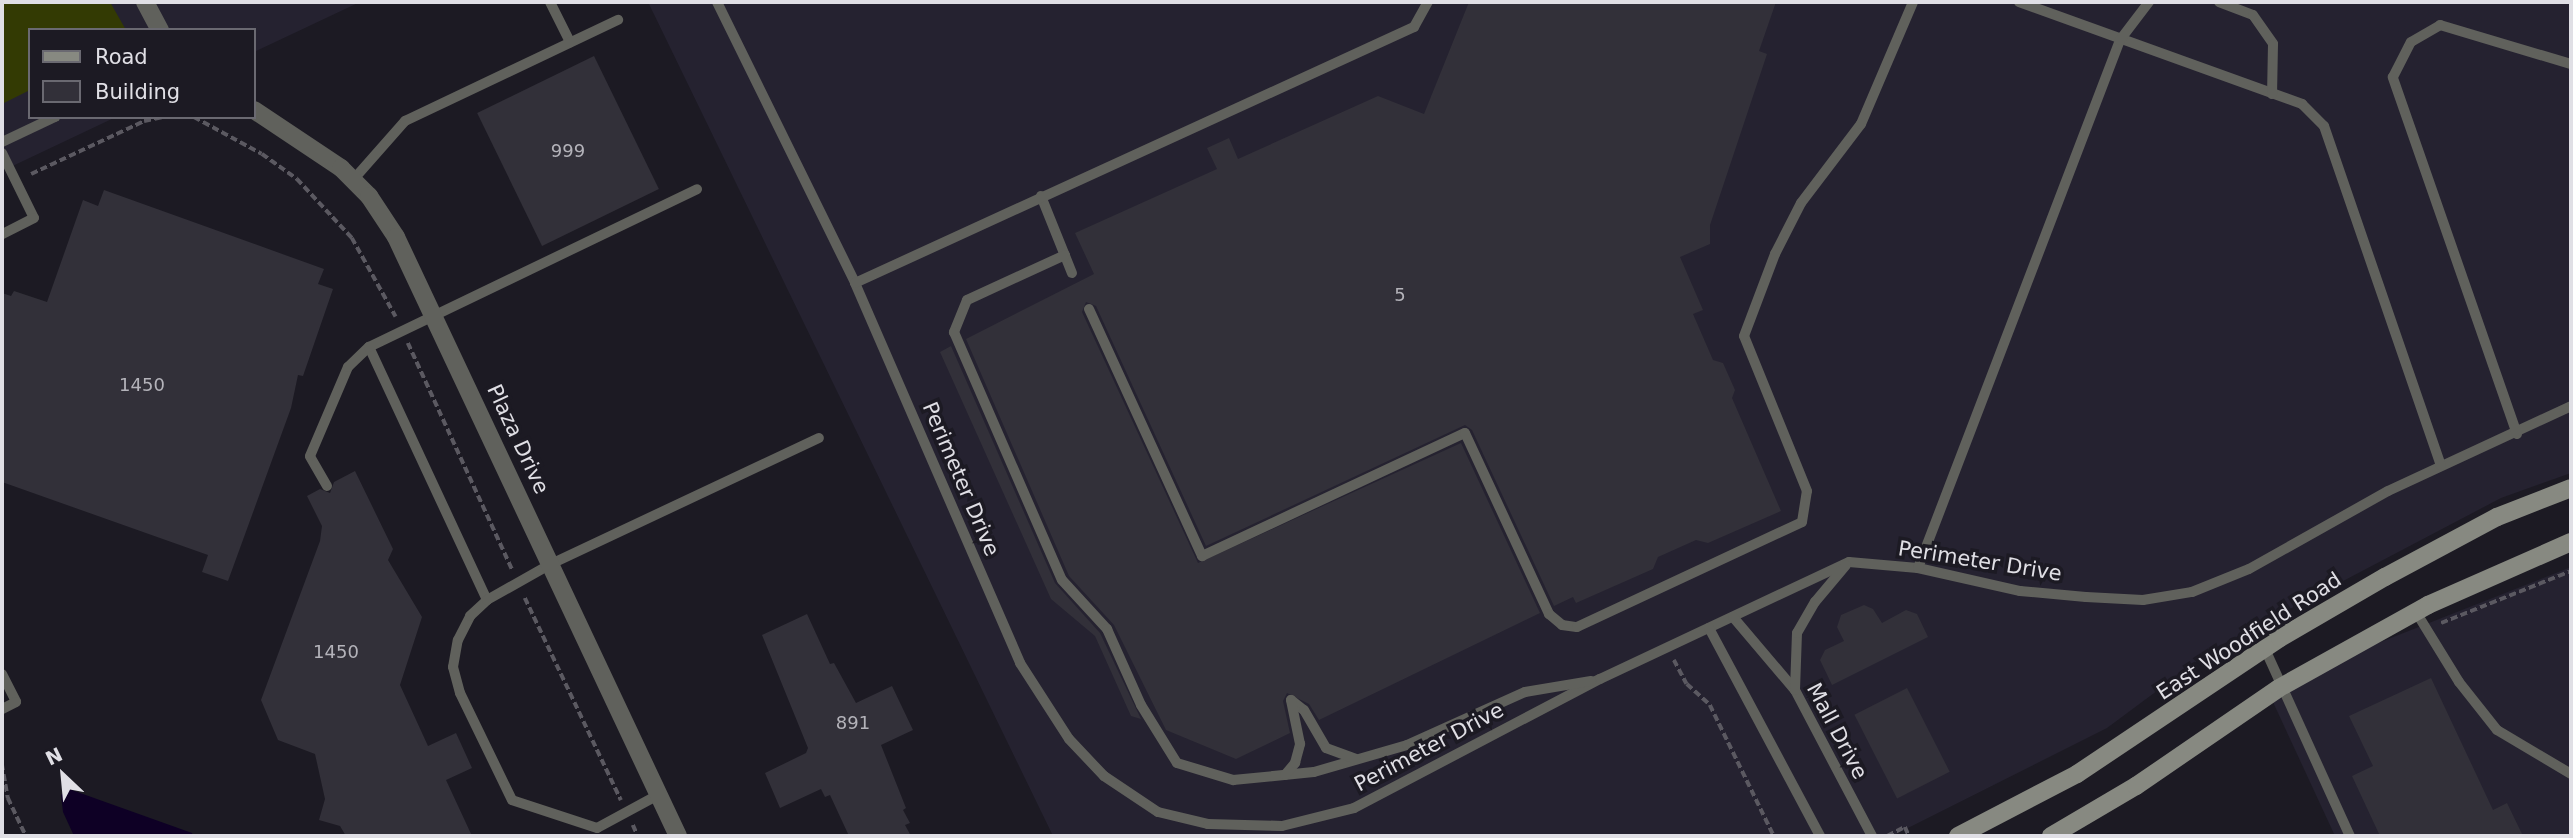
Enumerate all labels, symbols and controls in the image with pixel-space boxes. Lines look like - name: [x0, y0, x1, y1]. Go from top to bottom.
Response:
- legend: [28, 28, 256, 119]
- text: Road: [95, 45, 148, 69]
- text: Building: [95, 80, 180, 104]
- house number: 999: [551, 140, 585, 162]
- house number: 5: [1394, 284, 1406, 306]
- house number: 1450: [119, 374, 165, 396]
- street label: Plaza Drive: [482, 380, 554, 498]
- street label: Perimeter Drive: [917, 398, 1005, 560]
- street label: Perimeter Drive: [1896, 536, 2064, 586]
- street label: East Woodfield Road: [2152, 567, 2346, 705]
- house number: 1450: [313, 641, 359, 663]
- street label: Mall Drive: [1801, 679, 1873, 783]
- street label: Perimeter Drive: [1350, 697, 1508, 797]
- house number: 891: [836, 712, 870, 734]
- north arrow: [28, 740, 98, 810]
- text: N: [42, 743, 66, 769]

